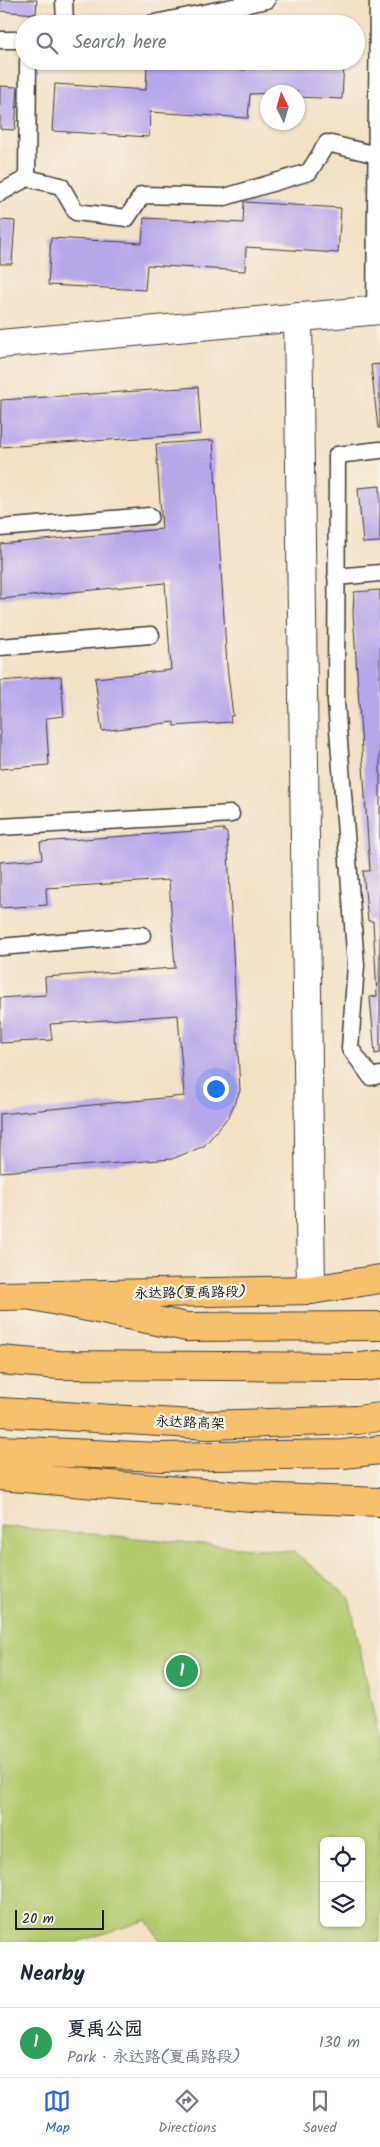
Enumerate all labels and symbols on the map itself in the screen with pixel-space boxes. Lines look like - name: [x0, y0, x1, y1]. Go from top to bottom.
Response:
- north arrow: [260, 85, 305, 130]
- your location: [203, 1076, 229, 1102]
- street label: 永达路(夏禹路段): [134, 1281, 246, 1305]
- street label: 永达路高架: [155, 1411, 225, 1435]
- pin: 1: [166, 1652, 198, 1690]
- scale bar: [15, 1907, 104, 1930]

